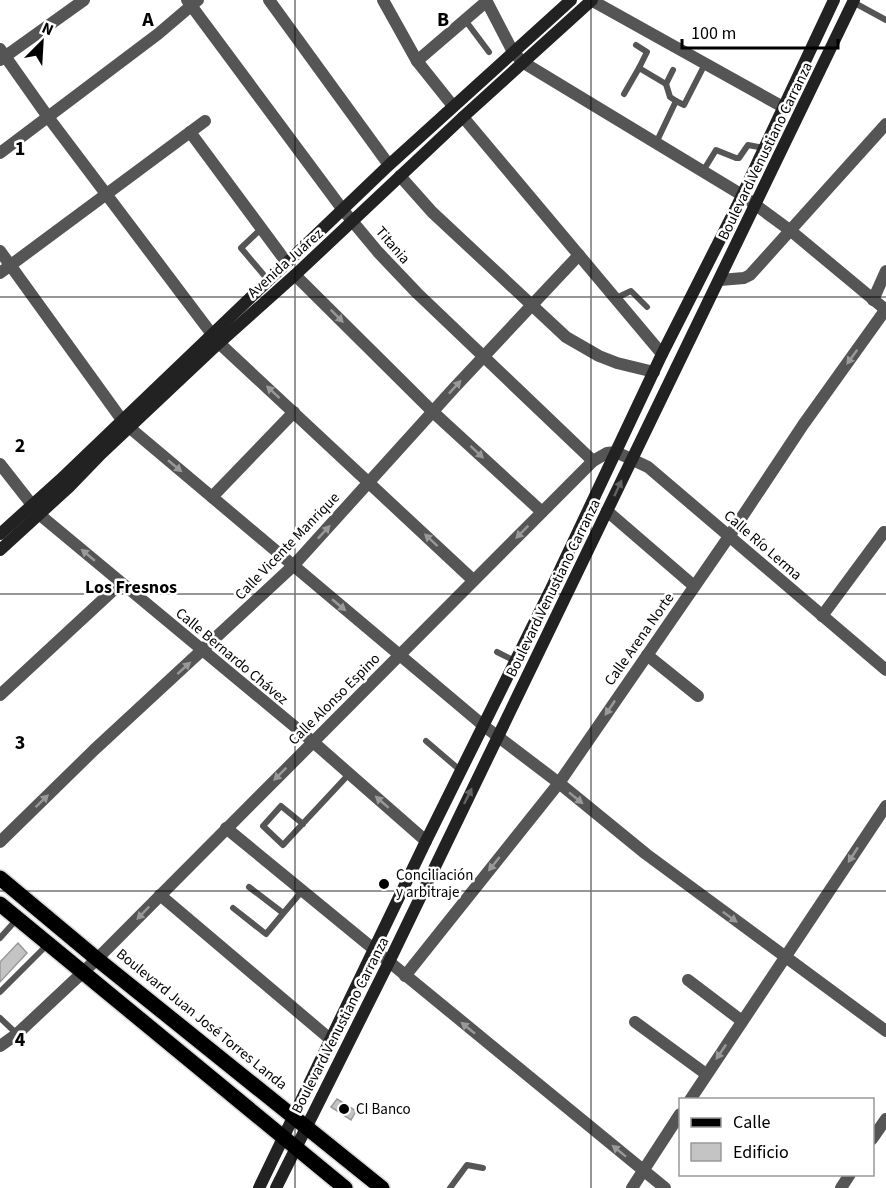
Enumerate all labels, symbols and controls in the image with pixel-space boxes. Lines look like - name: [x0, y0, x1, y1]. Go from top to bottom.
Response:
- text: A: [141, 6, 154, 34]
- text: B: [437, 6, 449, 34]
- north arrow: [12, 12, 72, 72]
- scale bar: [682, 12, 838, 50]
- text: N: [38, 17, 57, 41]
- text: 100 m: [691, 21, 736, 46]
- street label: Boulevard Venustiano Carranza: [713, 59, 818, 244]
- text: 1: [15, 135, 25, 163]
- street label: Titania: [370, 222, 415, 269]
- street label: Avenida Juárez: [243, 224, 328, 303]
- one-way arrow: [330, 309, 344, 324]
- one-way arrow: [846, 349, 858, 364]
- one-way arrow: [448, 380, 462, 395]
- one-way arrow: [266, 386, 280, 400]
- text: 2: [15, 432, 25, 460]
- one-way arrow: [469, 445, 484, 458]
- one-way arrow: [167, 459, 182, 471]
- one-way arrow: [614, 480, 623, 497]
- street label: Calle Vicente Manrique: [230, 488, 344, 605]
- street label: Boulevard Venustiano Carranza: [501, 496, 606, 681]
- street label: Calle Río Lerma: [719, 506, 806, 585]
- one-way arrow: [317, 525, 330, 540]
- one-way arrow: [514, 525, 529, 539]
- one-way arrow: [424, 533, 438, 547]
- one-way arrow: [81, 549, 96, 562]
- district label: Los Fresnos: [85, 575, 177, 600]
- street label: Calle Arena Norte: [600, 589, 679, 690]
- one-way arrow: [331, 599, 347, 612]
- street label: Calle Bernardo Chávez: [171, 603, 292, 710]
- street label: Calle Alonso Espino: [284, 649, 385, 750]
- one-way arrow: [176, 662, 191, 675]
- one-way arrow: [605, 700, 616, 716]
- text: 3: [15, 729, 25, 757]
- one-way arrow: [273, 766, 287, 780]
- one-way arrow: [464, 787, 473, 804]
- one-way arrow: [568, 791, 584, 804]
- one-way arrow: [34, 794, 49, 808]
- one-way arrow: [375, 796, 390, 809]
- one-way arrow: [848, 846, 859, 863]
- one-way arrow: [488, 856, 501, 871]
- place label: Conciliación y arbitraje: [396, 865, 473, 903]
- marker: Conciliación y arbitraje: [377, 877, 391, 891]
- one-way arrow: [136, 905, 150, 919]
- one-way arrow: [723, 911, 738, 923]
- street label: Boulevard Venustiano Carranza: [287, 933, 394, 1117]
- street label: Boulevard Juan José Torres Landa: [112, 944, 292, 1095]
- one-way arrow: [461, 1022, 476, 1035]
- text: 4: [15, 1026, 26, 1054]
- one-way arrow: [716, 1043, 727, 1060]
- legend: [679, 1098, 874, 1176]
- place label: CI Banco: [356, 1099, 411, 1120]
- marker: CI Banco: [337, 1102, 351, 1116]
- text: Calle: [733, 1110, 771, 1135]
- text: Edificio: [733, 1140, 789, 1165]
- one-way arrow: [612, 1146, 627, 1158]

